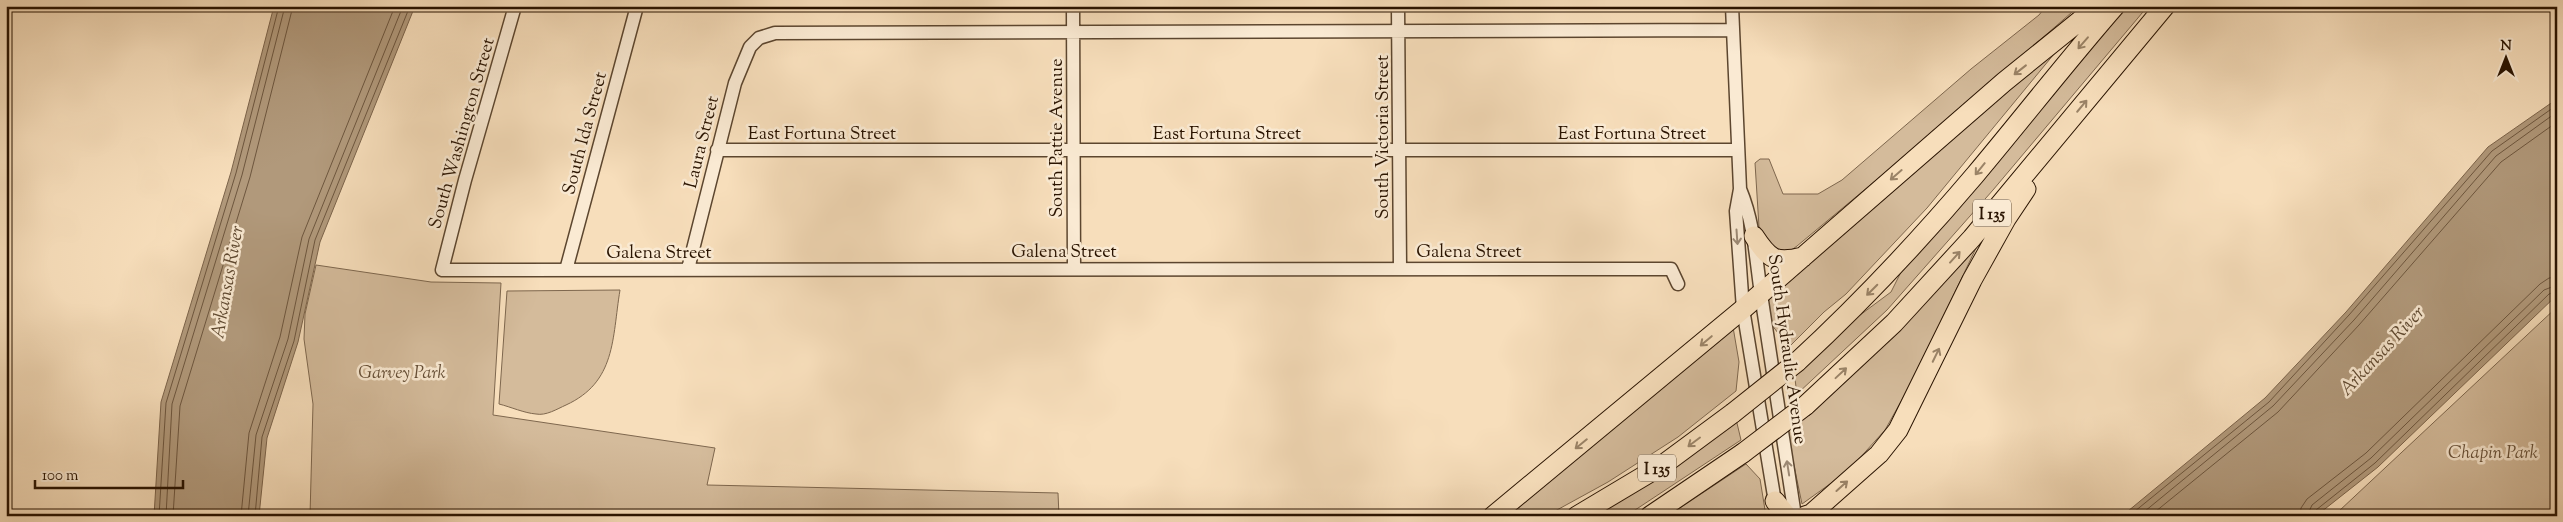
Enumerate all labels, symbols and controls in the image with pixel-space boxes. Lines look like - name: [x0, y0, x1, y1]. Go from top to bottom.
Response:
- north arrow: [2480, 32, 2530, 82]
- street label: South Washington Street: [423, 35, 503, 232]
- one-way arrow: [2078, 36, 2089, 49]
- text: N: [2500, 37, 2512, 57]
- street label: South Victoria Street: [1371, 55, 1397, 219]
- street label: South Pattie Avenue: [1045, 58, 1071, 218]
- one-way arrow: [2014, 65, 2027, 76]
- street label: South Ida Street: [557, 69, 615, 198]
- street label: Laura Street: [679, 93, 727, 192]
- one-way arrow: [2076, 99, 2087, 112]
- street label: East Fortuna Street: [748, 122, 896, 148]
- street label: East Fortuna Street: [1153, 122, 1301, 148]
- street label: East Fortuna Street: [1558, 122, 1706, 148]
- one-way arrow: [1974, 162, 1985, 175]
- one-way arrow: [1890, 170, 1903, 181]
- road number: I 135: [1973, 200, 2011, 227]
- water label: Arkansas River: [205, 223, 252, 341]
- one-way arrow: [1733, 229, 1742, 245]
- street label: Galena Street: [1011, 240, 1117, 266]
- street label: Galena Street: [1416, 240, 1522, 266]
- street label: Galena Street: [606, 241, 712, 267]
- one-way arrow: [1949, 250, 1960, 263]
- street label: South Hydraulic Avenue: [1760, 253, 1812, 446]
- one-way arrow: [1866, 284, 1878, 296]
- water label: Arkansas River: [2334, 300, 2432, 403]
- one-way arrow: [1699, 335, 1712, 346]
- one-way arrow: [1931, 348, 1941, 363]
- park label: Garvey Park: [358, 361, 446, 387]
- one-way arrow: [1835, 367, 1847, 379]
- one-way arrow: [1687, 437, 1701, 447]
- one-way arrow: [1574, 439, 1587, 450]
- park label: Chapin Park: [2448, 441, 2538, 467]
- road number: I 135: [1638, 454, 1676, 482]
- scale bar: [35, 457, 182, 489]
- one-way arrow: [1782, 460, 1792, 476]
- text: 100 m: [42, 466, 79, 487]
- one-way arrow: [1836, 480, 1849, 491]

